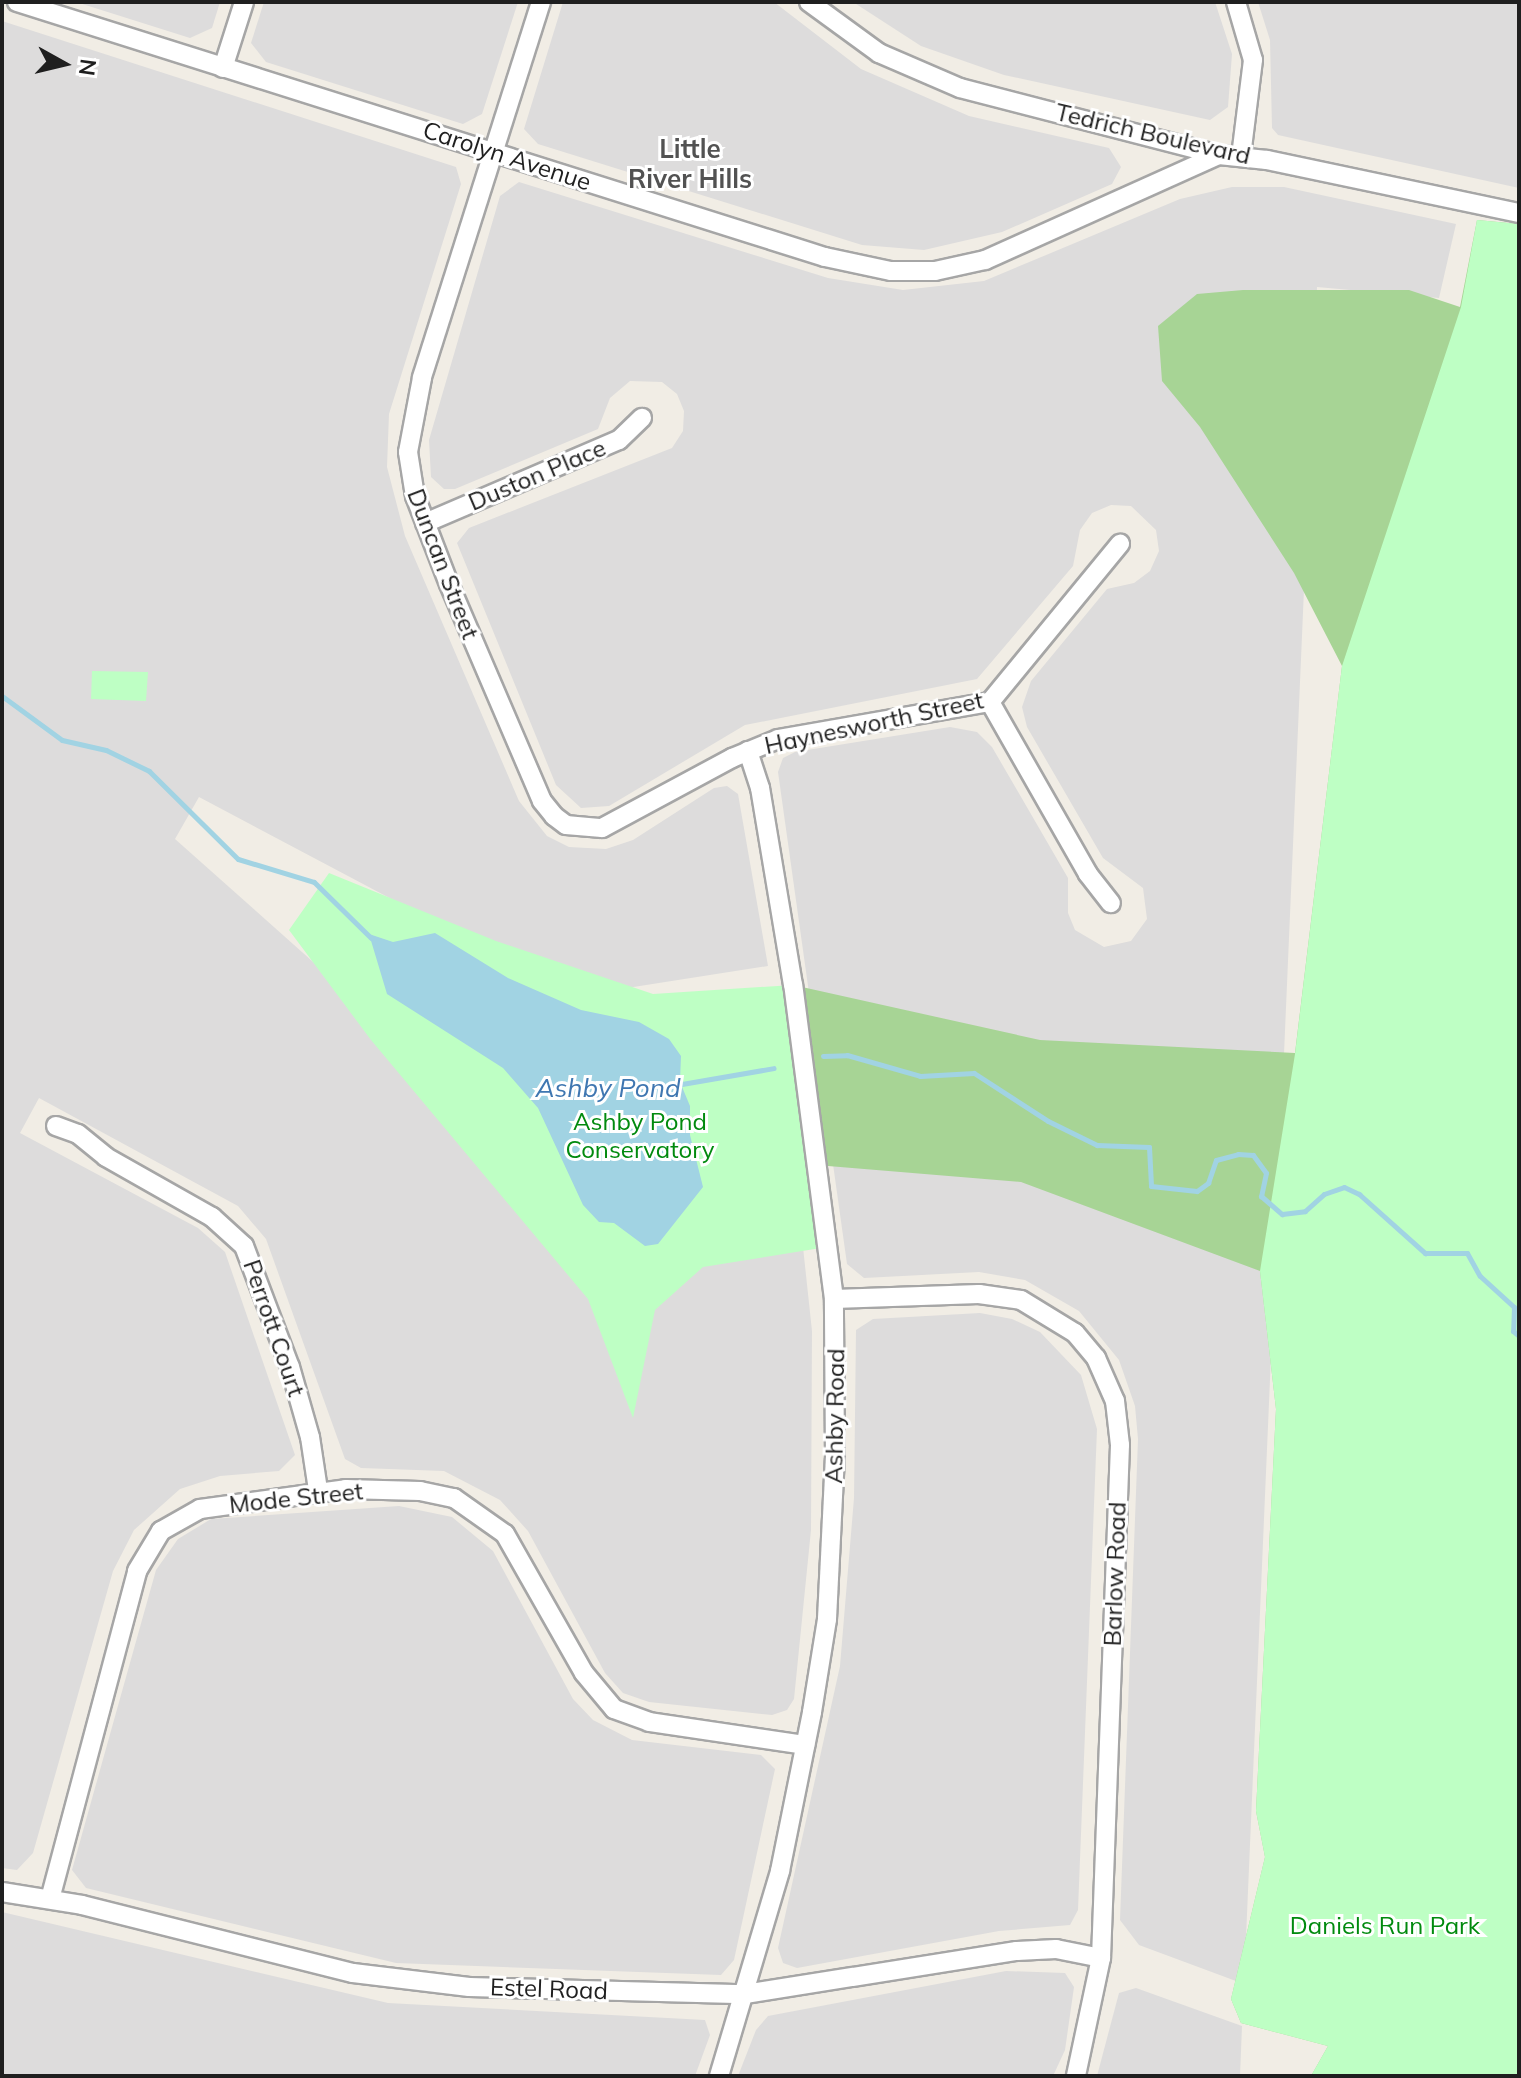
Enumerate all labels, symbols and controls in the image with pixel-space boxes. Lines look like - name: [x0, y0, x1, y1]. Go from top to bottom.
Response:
- north arrow: [24, 24, 104, 104]
- text: N: [73, 57, 103, 78]
- street label: Tedrich Boulevard: [1053, 98, 1253, 170]
- street label: Carolyn Avenue: [419, 115, 595, 197]
- district label: Little River Hills: [628, 133, 752, 194]
- street label: Duston Place: [464, 433, 610, 517]
- street label: Duncan Street: [401, 485, 485, 643]
- street label: Haynesworth Street: [762, 686, 986, 760]
- water label: Ashby Pond: [535, 1072, 681, 1104]
- park label: Ashby Pond Conservatory: [566, 1108, 714, 1164]
- street label: Perrott Court: [237, 1256, 311, 1400]
- street label: Ashby Road: [819, 1348, 851, 1484]
- street label: Mode Street: [228, 1477, 364, 1519]
- street label: Barlow Road: [1098, 1501, 1132, 1647]
- park label: Daniels Run Park: [1290, 1912, 1480, 1940]
- street label: Estel Road: [490, 1973, 608, 2005]

